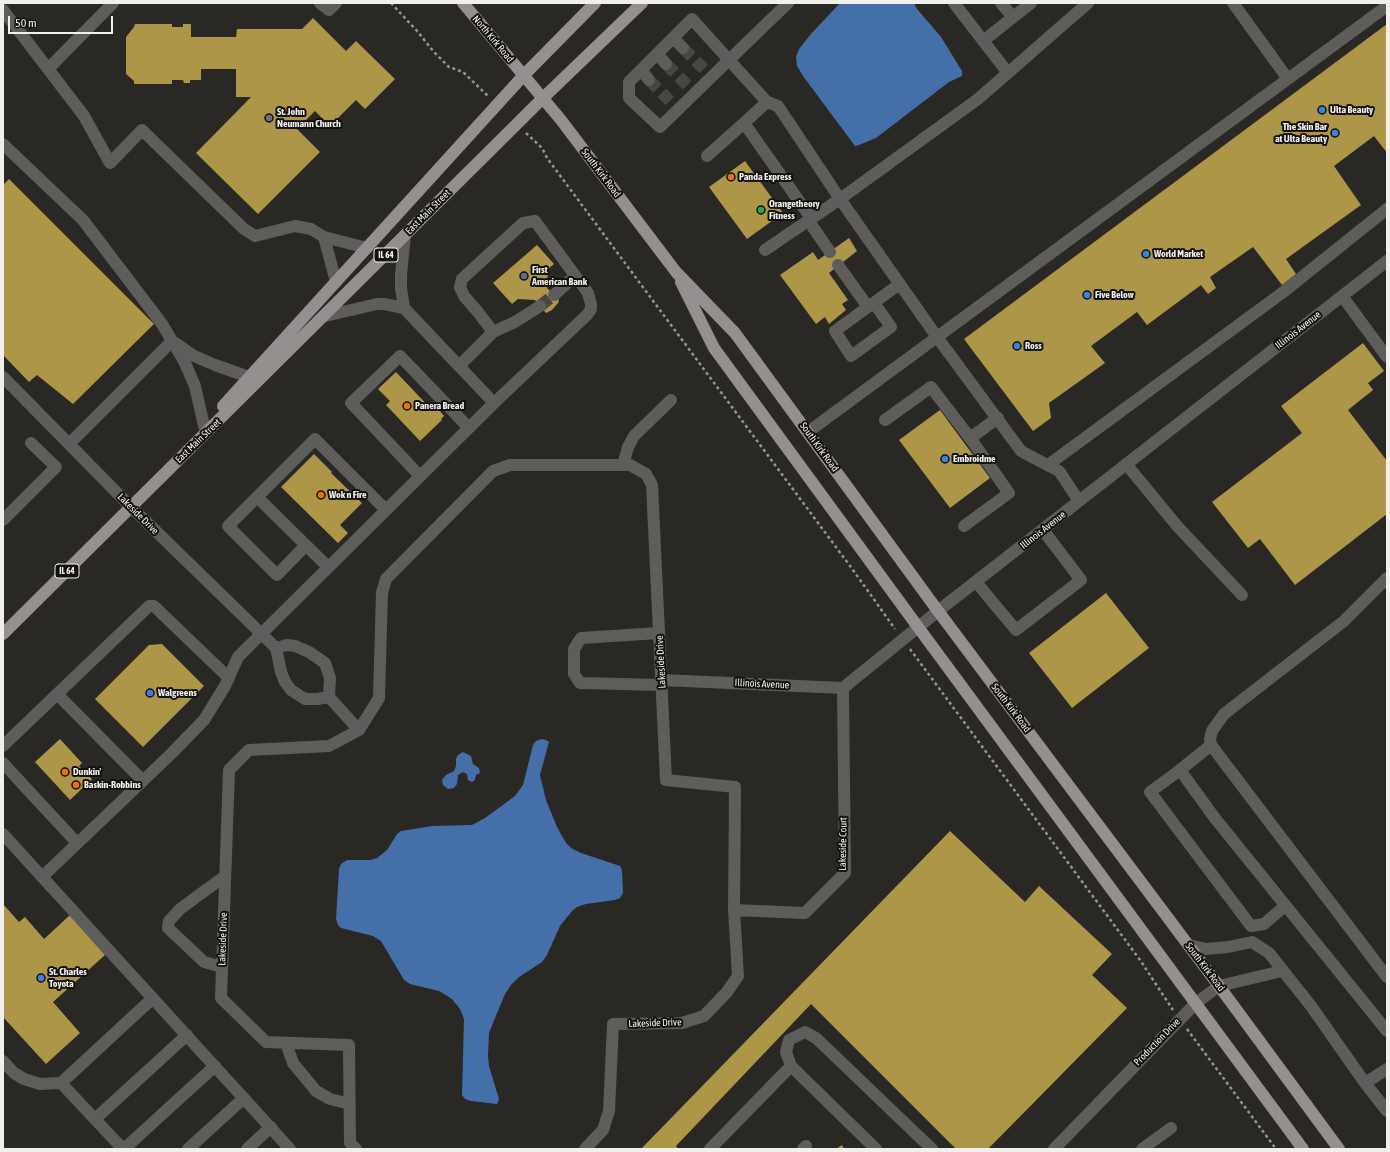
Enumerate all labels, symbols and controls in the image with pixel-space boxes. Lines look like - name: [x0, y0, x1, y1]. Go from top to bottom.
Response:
- scale bar: [10, 8, 115, 34]
- street label: North Kirk Road: [470, 13, 516, 65]
- text: 50 m: [15, 16, 37, 30]
- place label: Ulta Beauty: [1330, 104, 1373, 116]
- marker: Ulta Beauty: [1317, 105, 1327, 115]
- place label: St. John Neumann Church: [277, 106, 341, 130]
- marker: St. John Neumann Church: [264, 113, 274, 123]
- place label: The Skin Bar at Ulta Beauty: [1275, 121, 1327, 144]
- marker: The Skin Bar at Ulta Beauty: [1330, 128, 1340, 138]
- street label: South Kirk Road: [579, 146, 623, 200]
- place label: Panda Express: [739, 171, 792, 183]
- marker: Panda Express: [726, 172, 736, 182]
- street label: East Main Street: [403, 187, 453, 237]
- place label: Orangetheory Fitness: [769, 198, 820, 222]
- marker: Orangetheory Fitness: [756, 205, 766, 215]
- road number: IL 64: [374, 248, 398, 262]
- place label: World Market: [1154, 248, 1203, 260]
- marker: World Market: [1141, 249, 1151, 259]
- place label: First American Bank: [532, 264, 587, 288]
- marker: First American Bank: [519, 271, 529, 281]
- place label: Five Below: [1095, 289, 1134, 301]
- marker: Five Below: [1082, 290, 1092, 300]
- street label: Illinois Avenue: [1273, 308, 1323, 352]
- place label: Ross: [1025, 340, 1042, 352]
- marker: Ross: [1012, 341, 1022, 351]
- place label: Panera Bread: [415, 400, 464, 412]
- marker: Panera Bread: [402, 401, 412, 411]
- street label: East Main Street: [173, 416, 223, 466]
- street label: South Kirk Road: [797, 420, 841, 474]
- place label: Embroidme: [953, 453, 996, 465]
- marker: Embroidme: [940, 454, 950, 464]
- place label: Wok n Fire: [329, 489, 366, 501]
- marker: Wok n Fire: [316, 490, 326, 500]
- street label: Lakeside Drive: [115, 491, 161, 537]
- street label: Illinois Avenue: [1018, 508, 1068, 552]
- road number: IL 64: [55, 564, 79, 578]
- street label: Lakeside Drive: [654, 635, 668, 689]
- street label: Illinois Avenue: [734, 677, 790, 691]
- street label: South Kirk Road: [989, 681, 1033, 735]
- place label: Walgreens: [158, 687, 197, 699]
- marker: Walgreens: [145, 688, 155, 698]
- place label: Dunkin': [73, 766, 101, 778]
- marker: Dunkin': [60, 767, 70, 777]
- place label: Baskin-Robbins: [84, 779, 141, 791]
- marker: Baskin-Robbins: [71, 780, 81, 790]
- street label: Lakeside Court: [837, 817, 849, 871]
- street label: Lakeside Drive: [216, 912, 230, 966]
- street label: South Kirk Road: [1183, 940, 1227, 994]
- place label: St. Charles Toyota: [49, 966, 87, 990]
- marker: St. Charles Toyota: [36, 973, 46, 983]
- street label: Lakeside Drive: [628, 1016, 682, 1030]
- street label: Production Drive: [1131, 1016, 1183, 1068]

